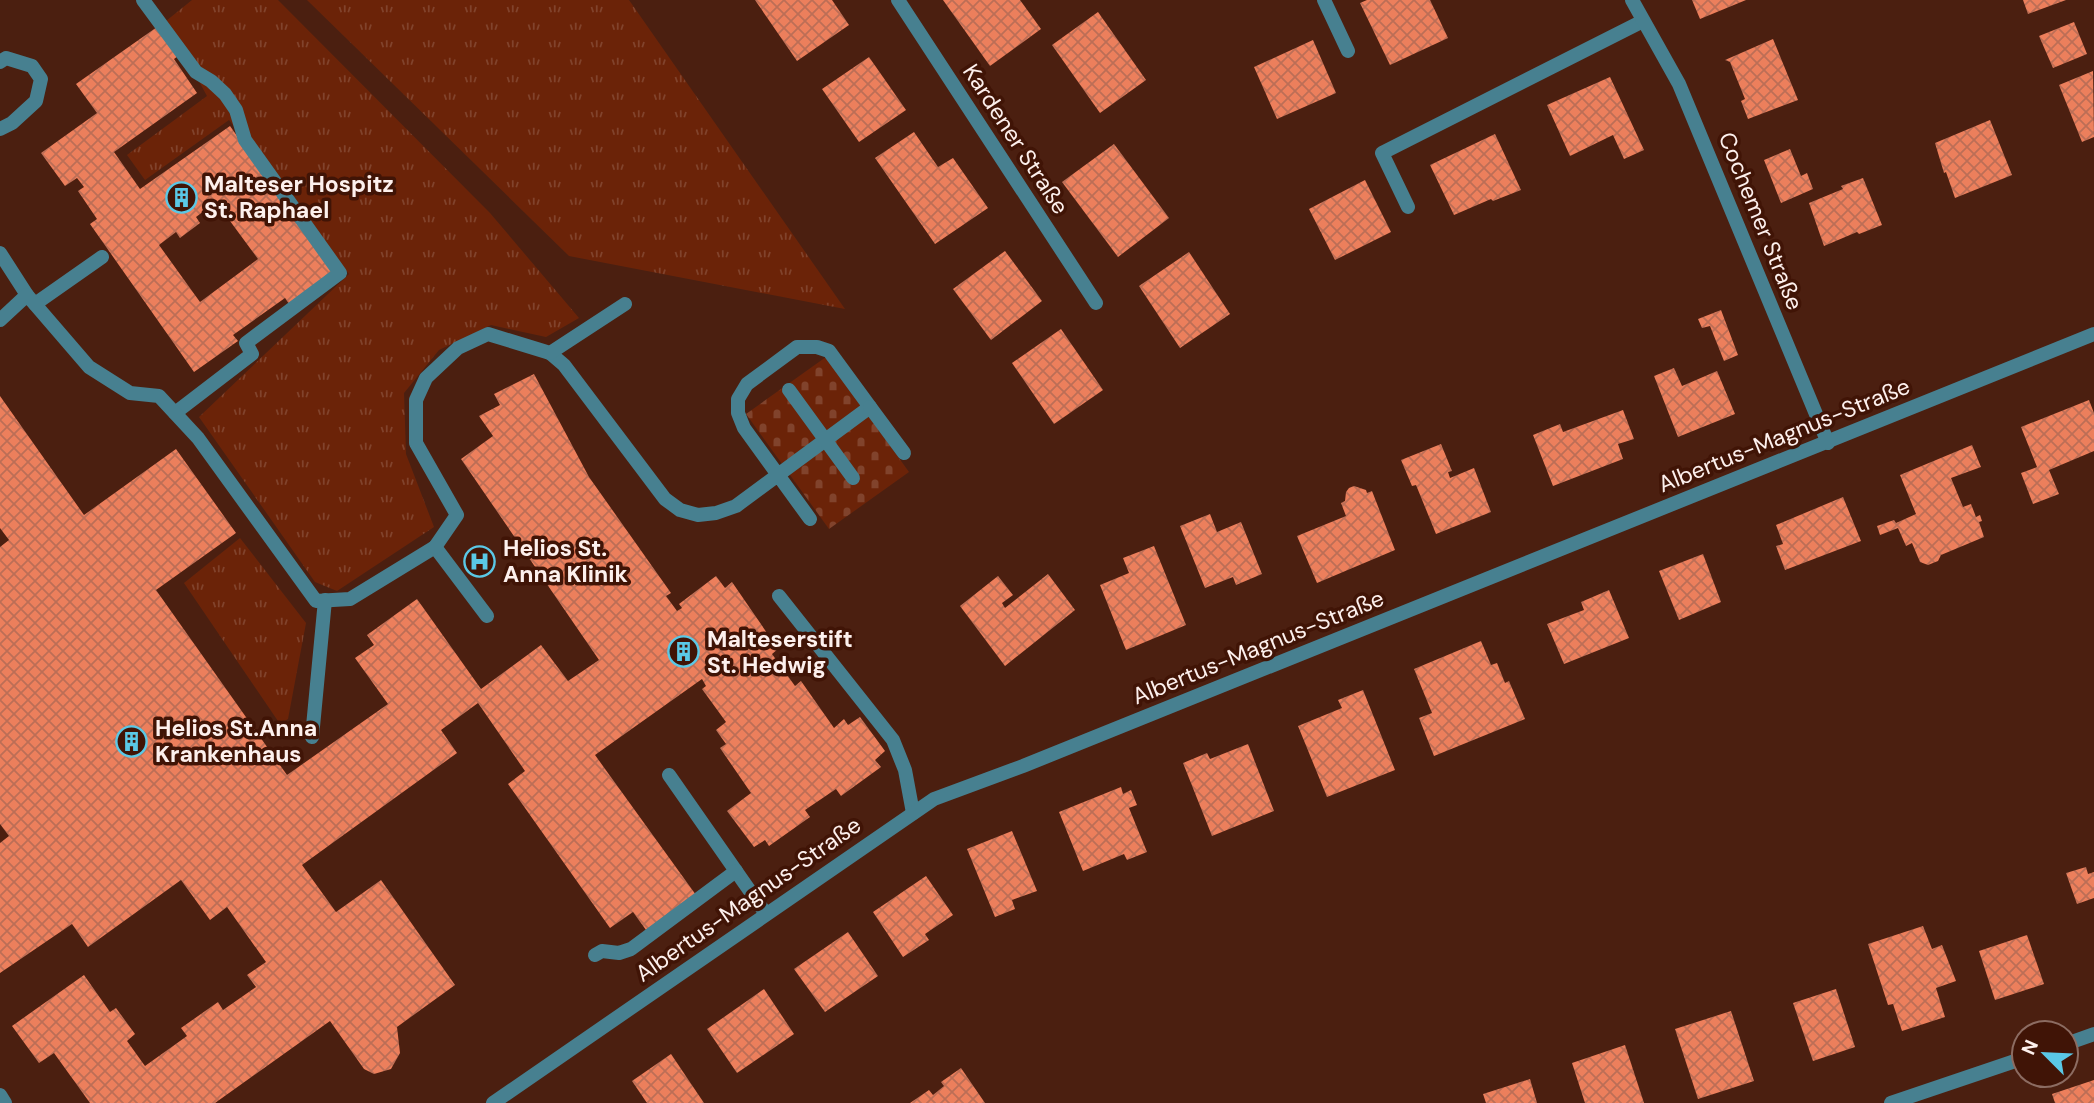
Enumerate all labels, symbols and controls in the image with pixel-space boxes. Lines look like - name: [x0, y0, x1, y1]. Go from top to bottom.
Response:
- street label: Kardener Straße: [956, 58, 1076, 220]
- street label: Cochemer Straße: [1712, 128, 1810, 314]
- place label: Malteser Hospitz St. Raphael: [204, 169, 394, 225]
- building icon: Malteser Hospitz St. Raphael: [164, 180, 198, 214]
- street label: Albertus-Magnus-Straße: [1654, 371, 1914, 499]
- place label: Helios St. Anna Klinik: [503, 533, 628, 589]
- hospital icon: Helios St. Anna Klinik: [463, 544, 497, 578]
- street label: Albertus-Magnus-Straße: [1128, 583, 1388, 711]
- place label: Malteserstift St. Hedwig: [707, 624, 853, 680]
- building icon: Malteserstift St. Hedwig: [667, 635, 701, 669]
- place label: Helios St.Anna Krankenhaus: [155, 713, 317, 769]
- building icon: Helios St.Anna Krankenhaus: [115, 724, 149, 758]
- street label: Albertus-Magnus-Straße: [629, 810, 867, 988]
- north arrow: [2010, 1019, 2080, 1089]
- text: N: [2016, 1036, 2044, 1059]

